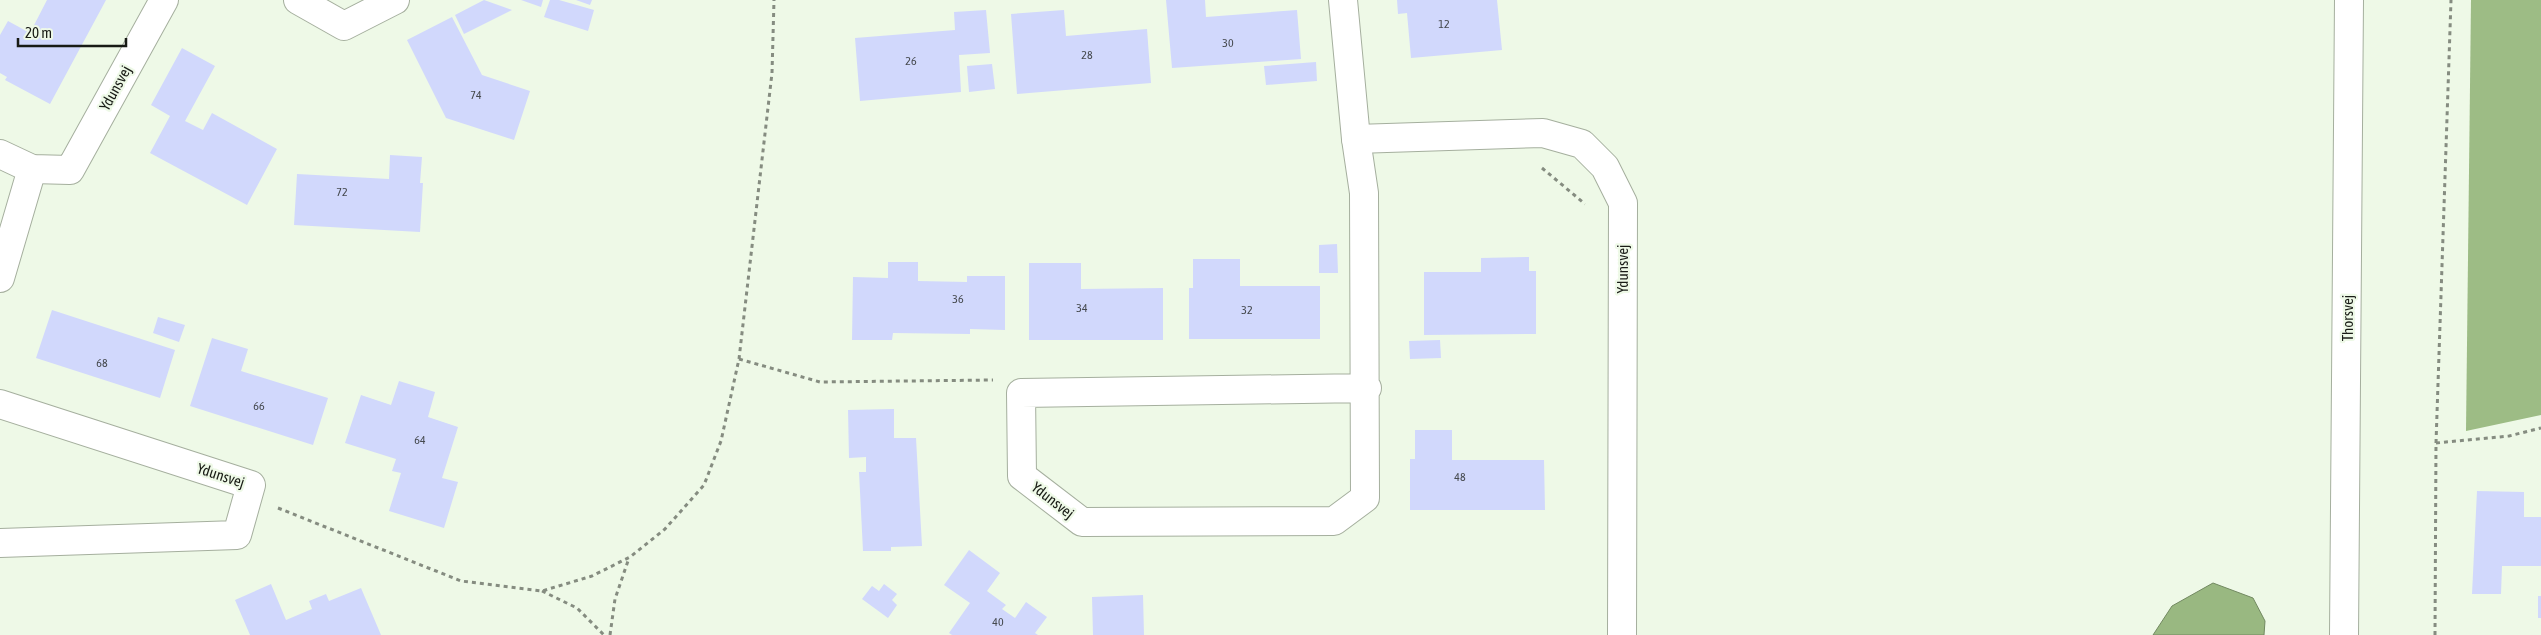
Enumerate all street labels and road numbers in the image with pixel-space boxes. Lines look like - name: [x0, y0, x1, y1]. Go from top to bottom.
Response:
- street label: Ydunsvej: [96, 62, 134, 114]
- street label: Ydunsvej: [1614, 245, 1631, 294]
- street label: Thorsvej: [2339, 295, 2356, 341]
- street label: Ydunsvej: [195, 459, 247, 491]
- street label: Ydunsvej: [1028, 478, 1078, 522]

